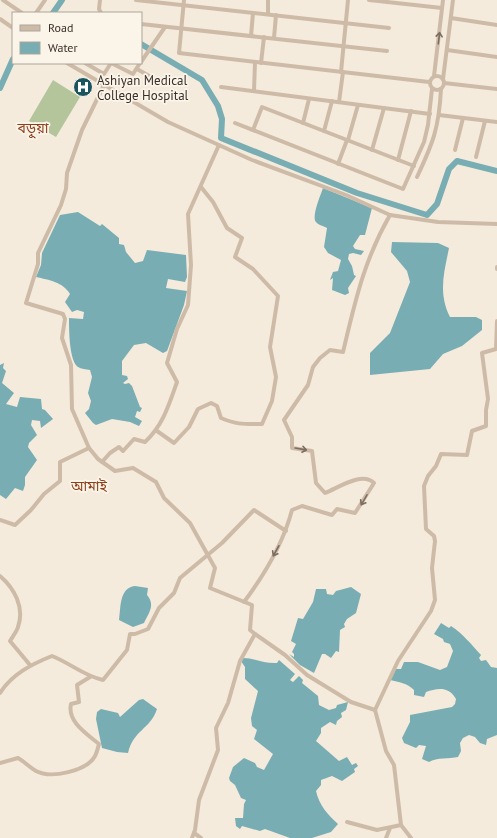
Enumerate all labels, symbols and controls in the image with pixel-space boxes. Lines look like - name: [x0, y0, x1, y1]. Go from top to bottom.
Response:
- legend: [12, 12, 142, 64]
- text: Road: [48, 20, 73, 35]
- one-way arrow: [435, 32, 443, 45]
- text: Water: [48, 40, 78, 55]
- place label: Ashiyan Medical College Hospital: [97, 72, 189, 104]
- hospital icon: Ashiyan Medical College Hospital: [72, 76, 94, 98]
- district label: বড়ুয়া: [17, 119, 49, 139]
- one-way arrow: [294, 445, 307, 453]
- district label: আমাই: [70, 477, 108, 495]
- one-way arrow: [359, 494, 367, 506]
- one-way arrow: [272, 545, 280, 557]

